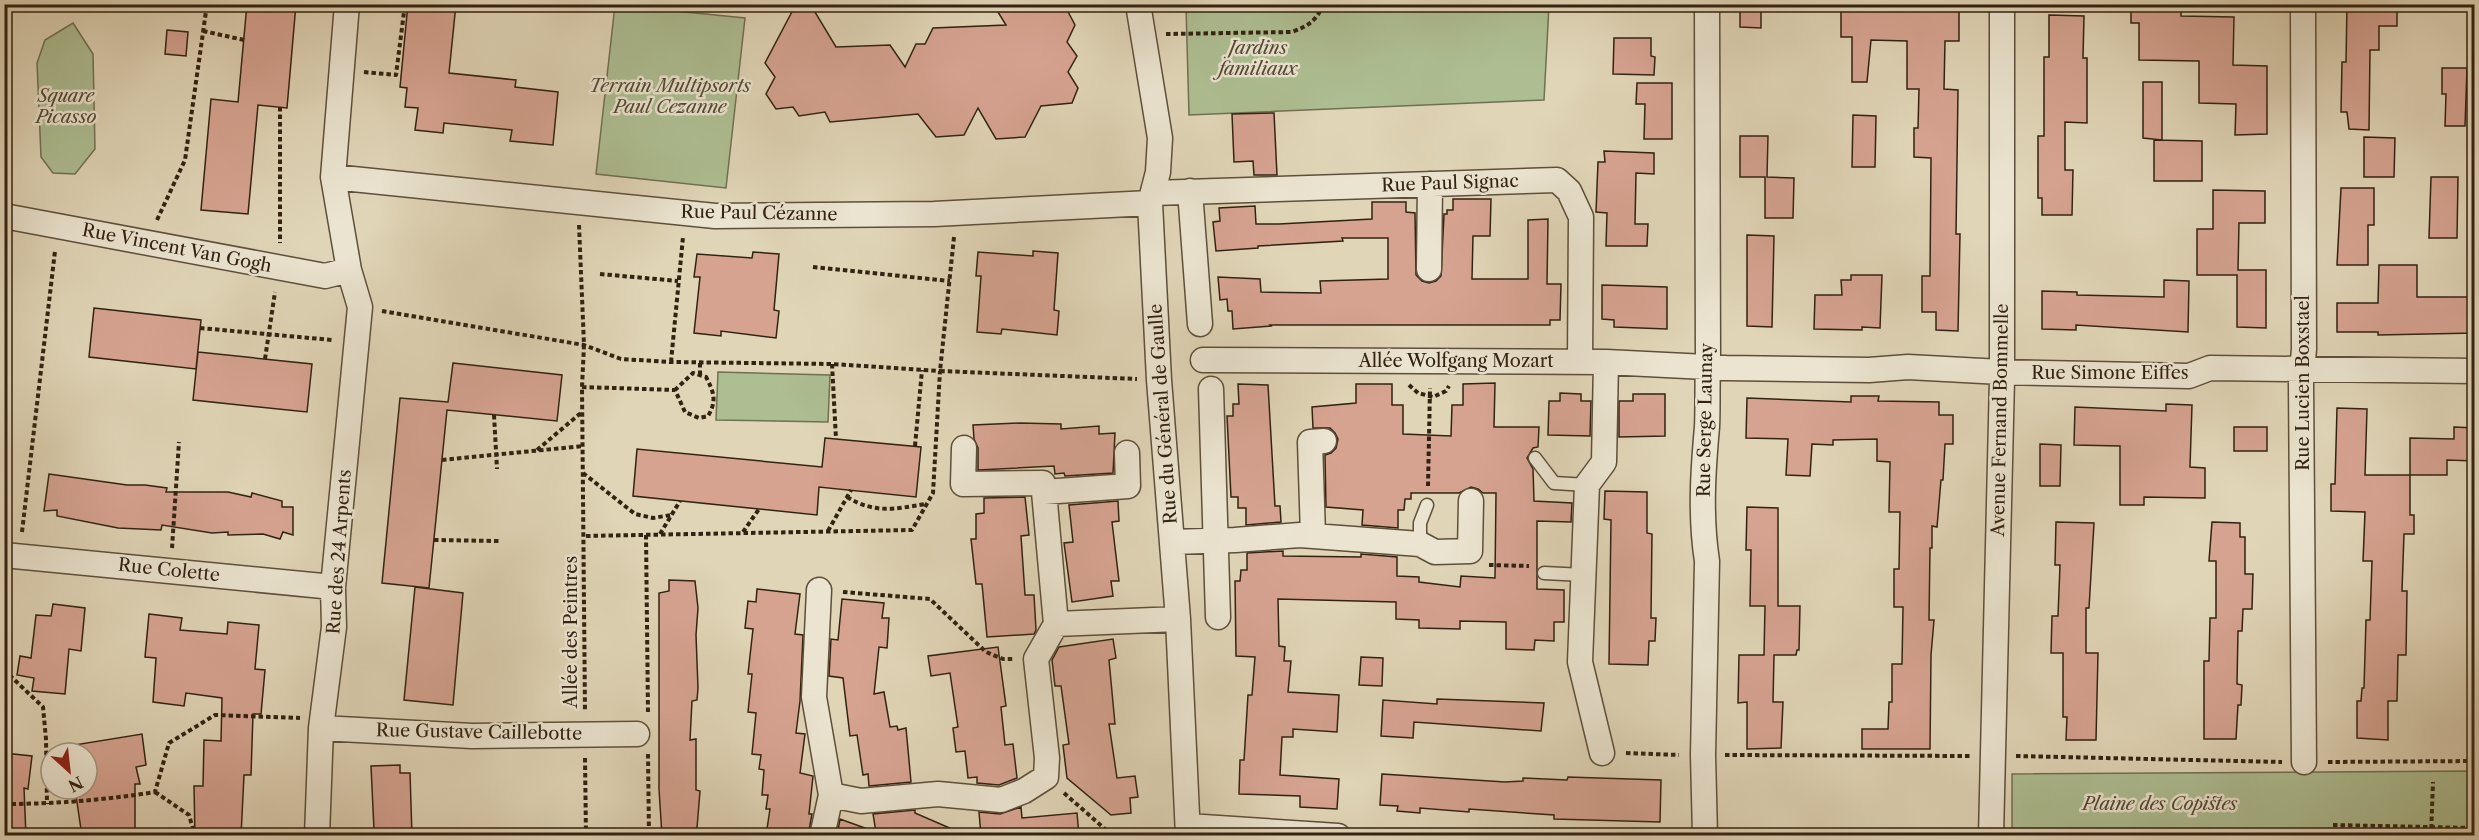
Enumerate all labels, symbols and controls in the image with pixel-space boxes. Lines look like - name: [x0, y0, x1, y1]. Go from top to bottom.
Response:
- park label: Jardins familiaux: [1213, 37, 1299, 80]
- park label: Terrain Multipsorts Paul Cezanne: [589, 75, 751, 118]
- park label: Square Picasso: [34, 85, 96, 128]
- street label: Rue Paul Signac: [1381, 170, 1519, 196]
- street label: Rue Paul Cézanne: [680, 201, 838, 225]
- street label: Rue Vincent Van Gogh: [80, 219, 274, 277]
- street label: Rue Lucien Boxstael: [2292, 295, 2314, 471]
- street label: Rue du Général de Gaulle: [1144, 303, 1182, 525]
- street label: Avenue Fernand Bommelle: [1987, 303, 2013, 538]
- street label: Rue Serge Launay: [1693, 342, 1717, 497]
- street label: Allée Wolfgang Mozart: [1357, 350, 1554, 372]
- street label: Rue Simone Eiffes: [2031, 362, 2189, 384]
- street label: Rue des 24 Arpents: [322, 469, 356, 635]
- street label: Rue Colette: [117, 554, 221, 586]
- street label: Allée des Peintres: [560, 556, 582, 709]
- street label: Rue Gustave Caillebotte: [376, 719, 582, 745]
- north arrow: [39, 741, 99, 801]
- text: N: [65, 772, 87, 796]
- park label: Plaine des Copistes: [2081, 793, 2238, 815]

